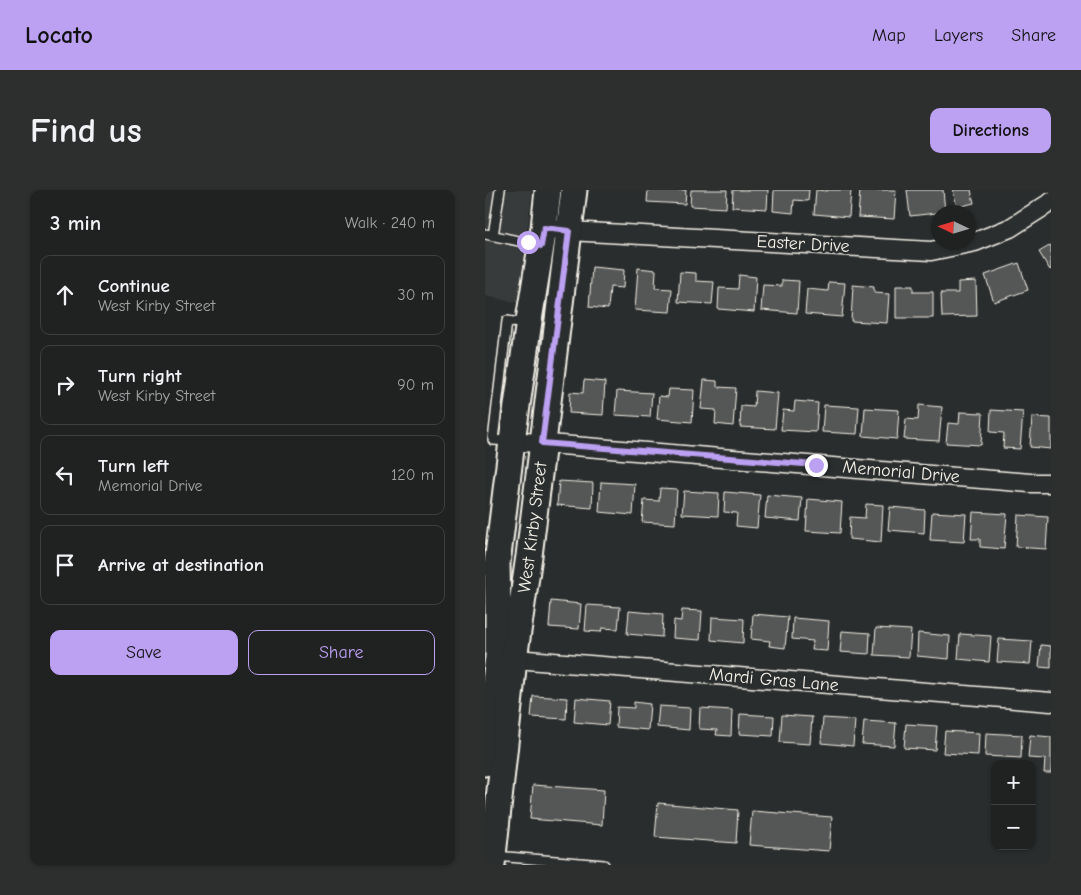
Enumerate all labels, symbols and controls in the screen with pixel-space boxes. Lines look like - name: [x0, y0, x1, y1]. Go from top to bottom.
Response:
- text: Locato: [25, 21, 93, 49]
- text: Map: [872, 25, 906, 46]
- text: Layers: [934, 25, 983, 46]
- text: Share: [1011, 25, 1056, 46]
- button: Directions: [930, 108, 1051, 153]
- text: Find us: [30, 110, 142, 151]
- north arrow: [931, 205, 976, 250]
- text: 3 min: [50, 211, 101, 235]
- text: Walk · 240 m: [345, 214, 435, 232]
- route start: [517, 231, 540, 254]
- street label: Easter Drive: [756, 231, 850, 257]
- text: Continue: [98, 275, 170, 297]
- icon: ahead: [51, 281, 79, 309]
- text: 30 m: [398, 286, 434, 304]
- text: West Kirby Street: [98, 297, 215, 315]
- text: Turn right: [98, 365, 182, 387]
- icon: right: [51, 371, 79, 399]
- text: 90 m: [397, 376, 434, 394]
- text: West Kirby Street: [98, 387, 215, 405]
- route end: [805, 454, 828, 477]
- text: Turn left: [98, 455, 169, 477]
- street label: Memorial Drive: [841, 456, 961, 488]
- street label: West Kirby Street: [513, 460, 551, 594]
- icon: left: [51, 461, 79, 489]
- text: 120 m: [391, 466, 434, 484]
- text: Memorial Drive: [98, 477, 203, 495]
- icon: arrive: [51, 551, 79, 579]
- text: Arrive at destination: [98, 554, 264, 576]
- button: Save: [50, 630, 238, 675]
- button: Share: [248, 630, 435, 675]
- street label: Mardi Gras Lane: [708, 664, 840, 696]
- map controls: [991, 760, 1036, 850]
- button: +: [991, 760, 1036, 805]
- button: −: [991, 805, 1036, 850]

